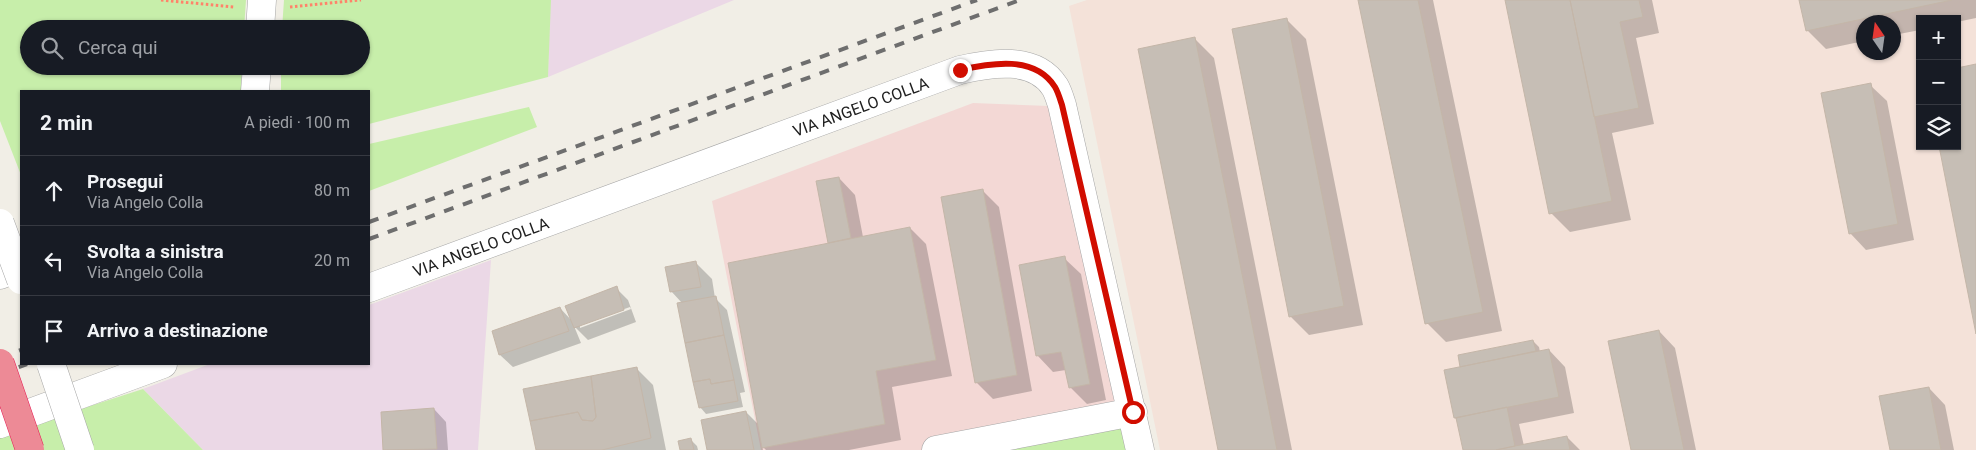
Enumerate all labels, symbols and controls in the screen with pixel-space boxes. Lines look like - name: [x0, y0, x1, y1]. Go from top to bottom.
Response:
- north arrow: [1856, 15, 1901, 60]
- map controls: [1916, 15, 1961, 150]
- button: +: [1916, 15, 1961, 60]
- search box: [20, 20, 370, 75]
- icon: search: [38, 34, 66, 62]
- text: Cerca qui: [78, 36, 158, 59]
- route end: [949, 59, 972, 82]
- button: −: [1916, 60, 1961, 105]
- street label: VIA ANGELO COLLA: [790, 73, 932, 141]
- button: layers: [1916, 105, 1961, 150]
- text: 2 min: [40, 111, 93, 135]
- text: A piedi · 100 m: [244, 113, 350, 132]
- text: Prosegui: [87, 170, 163, 193]
- icon: ahead: [40, 177, 68, 205]
- text: 80 m: [314, 181, 350, 200]
- text: Via Angelo Colla: [87, 193, 204, 212]
- street label: VIA ANGELO COLLA: [410, 213, 552, 281]
- text: Svolta a sinistra: [87, 240, 224, 263]
- icon: left: [40, 247, 68, 275]
- text: 20 m: [314, 251, 350, 270]
- text: Via Angelo Colla: [87, 263, 204, 282]
- icon: arrive: [40, 317, 68, 345]
- text: Arrivo a destinazione: [87, 319, 268, 342]
- route start: [1122, 401, 1145, 424]

